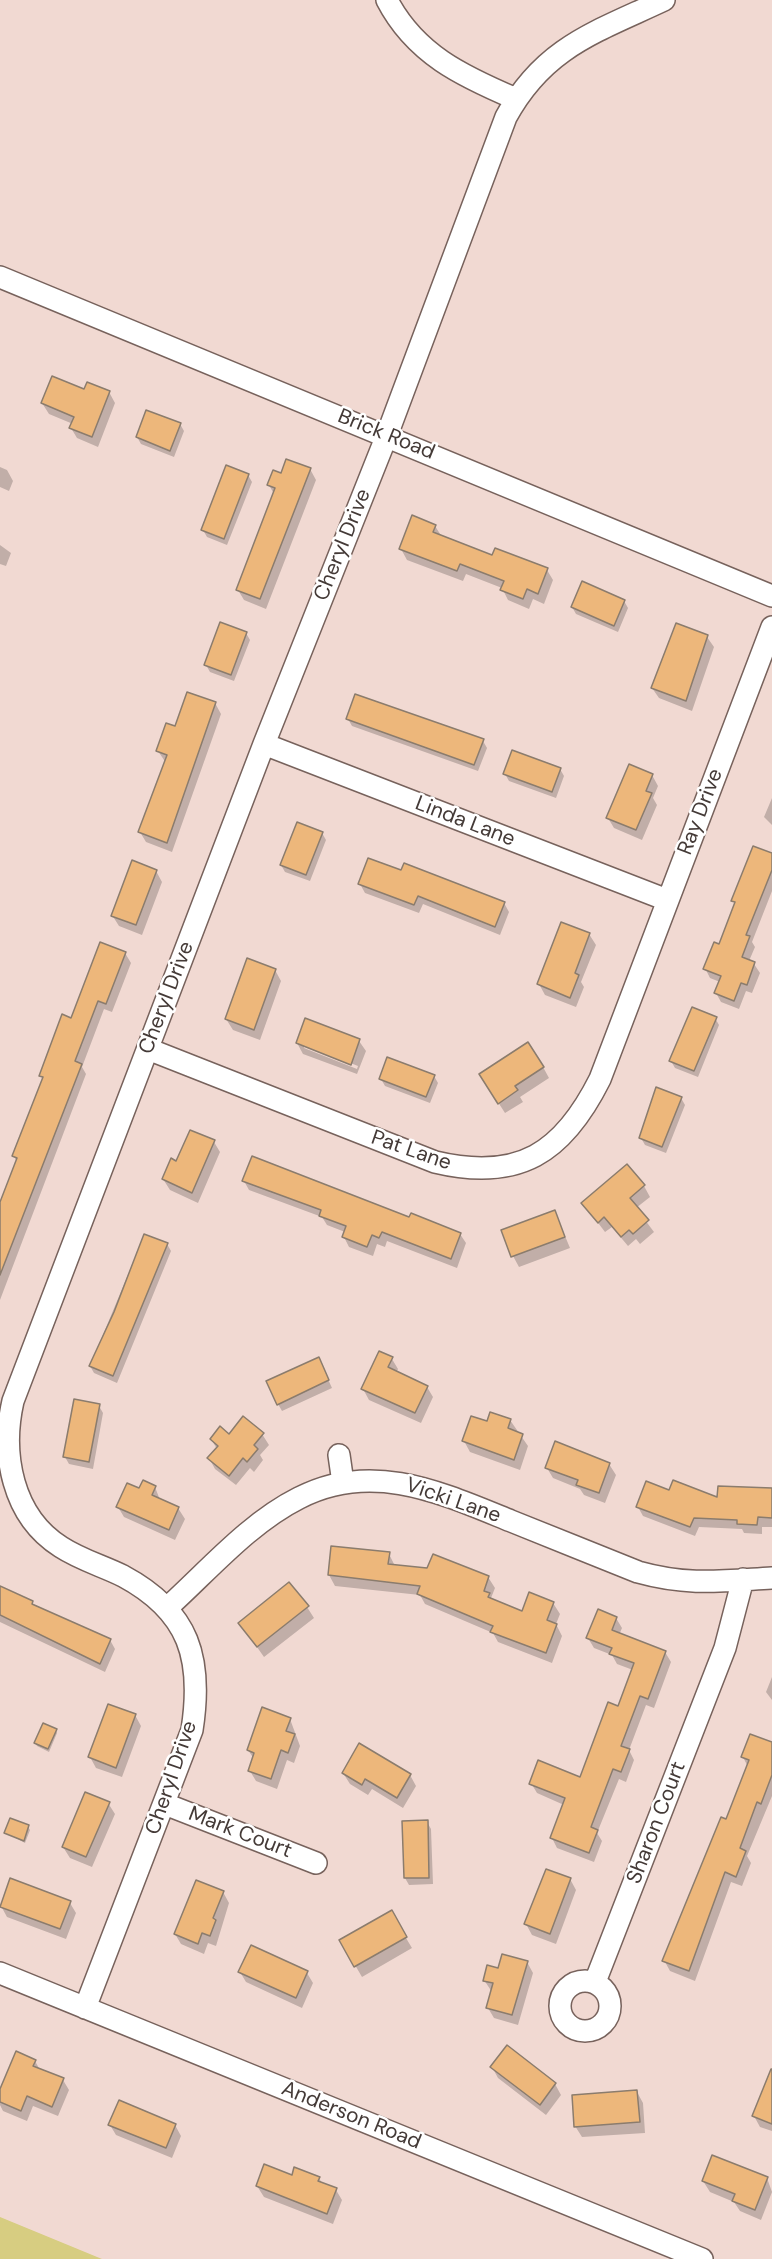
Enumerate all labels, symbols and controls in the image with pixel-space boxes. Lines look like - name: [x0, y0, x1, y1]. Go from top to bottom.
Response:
- street label: Brick Road: [334, 404, 438, 466]
- street label: Cheryl Drive: [309, 485, 377, 605]
- street label: Ray Drive: [673, 765, 729, 859]
- street label: Linda Lane: [412, 791, 518, 853]
- street label: Cheryl Drive: [134, 938, 200, 1058]
- street label: Pat Lane: [368, 1126, 454, 1176]
- street label: Vicki Lane: [402, 1473, 504, 1529]
- street label: Cheryl Drive: [141, 1718, 203, 1838]
- street label: Sharon Court: [622, 1758, 692, 1888]
- street label: Mark Court: [185, 1802, 295, 1864]
- street label: Anderson Road: [277, 2077, 425, 2155]

